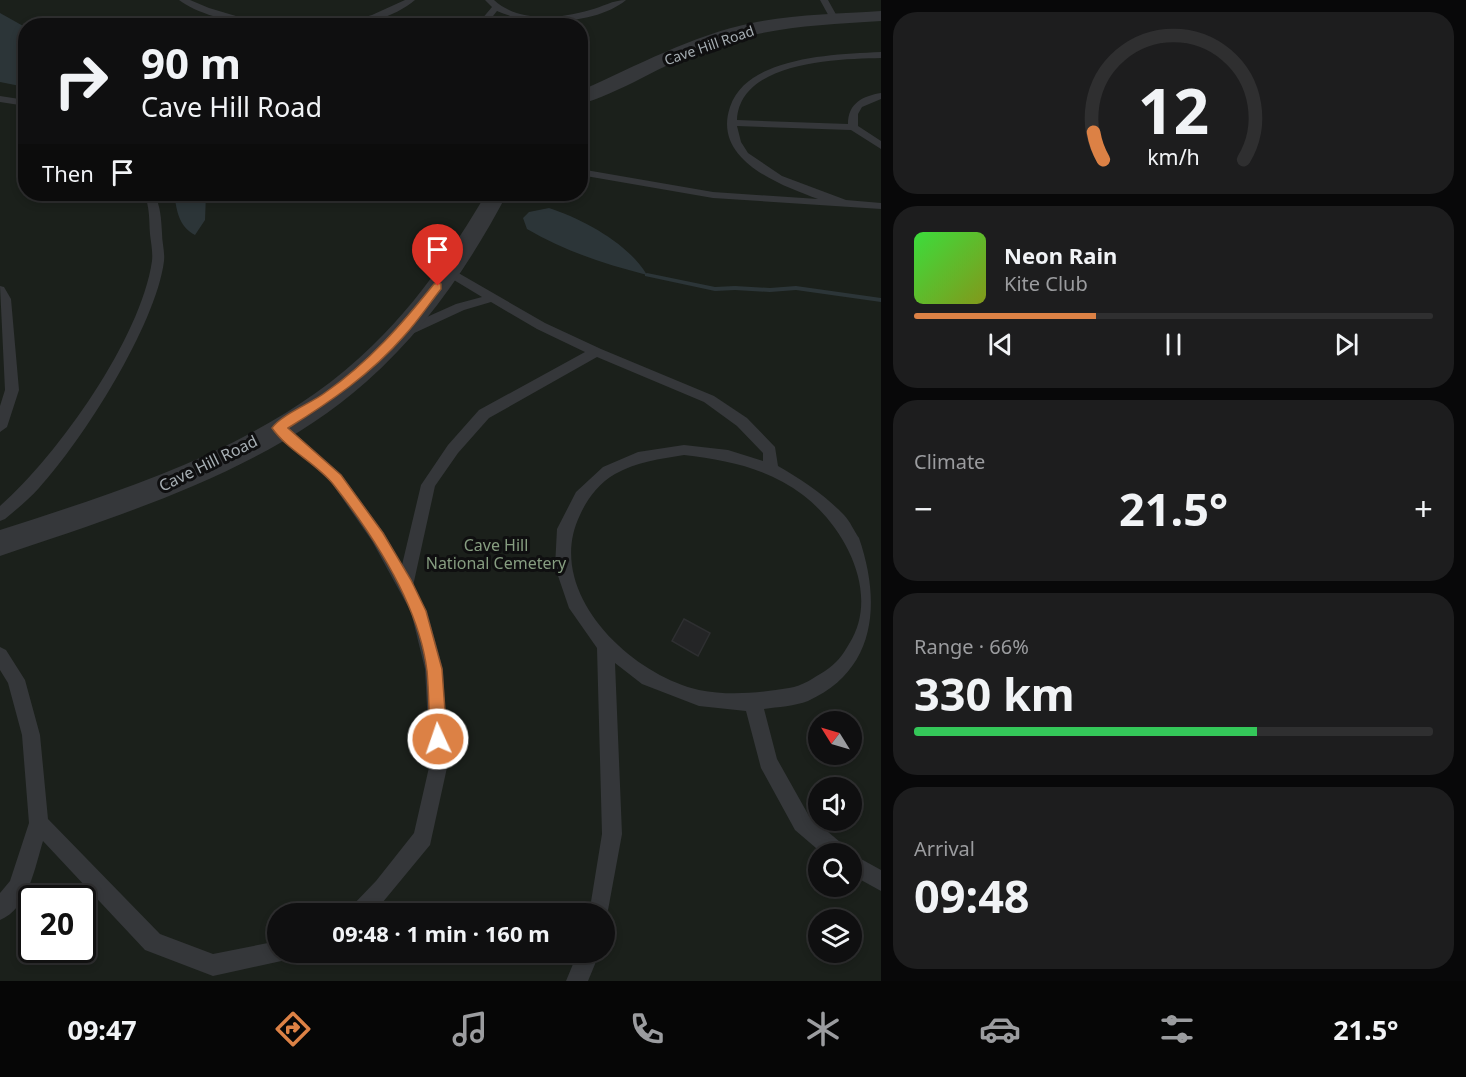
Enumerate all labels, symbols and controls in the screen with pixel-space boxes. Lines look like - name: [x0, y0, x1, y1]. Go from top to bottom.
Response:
- street label: Cave Hill Road: [662, 21, 756, 69]
- text: 90 m: [141, 34, 241, 91]
- icon: right: [42, 42, 120, 120]
- text: 12: [1138, 67, 1209, 152]
- text: Cave Hill Road: [141, 88, 322, 125]
- text: km/h: [1147, 142, 1200, 171]
- icon: arrive: [106, 156, 139, 189]
- text: Then: [42, 158, 94, 188]
- pin: [412, 224, 463, 286]
- icon: arrive: [421, 233, 454, 266]
- text: Neon Rain: [1004, 240, 1117, 270]
- text: Kite Club: [1004, 270, 1088, 297]
- icon: previous: [984, 328, 1017, 361]
- icon: pause: [1157, 328, 1190, 361]
- icon: next: [1330, 328, 1363, 361]
- street label: Cave Hill Road: [155, 430, 261, 496]
- text: Climate: [914, 448, 985, 475]
- text: 21.5°: [1119, 478, 1228, 539]
- text: −: [914, 486, 933, 531]
- text: +: [1414, 486, 1433, 531]
- park label: Cave Hill National Cemetery: [426, 534, 567, 574]
- text: Range · 66%: [914, 633, 1029, 660]
- text: 330 km: [914, 663, 1075, 724]
- position arrow: [406, 707, 470, 771]
- north arrow: [808, 711, 862, 765]
- map controls: [808, 711, 862, 963]
- button: sound: [808, 777, 862, 831]
- text: Arrival: [914, 835, 975, 862]
- button: search: [808, 843, 862, 897]
- text: 09:48: [914, 865, 1030, 926]
- speed limit sign: 20: [18, 885, 96, 963]
- button: layers: [808, 909, 862, 963]
- text: 09:48 · 1 min · 160 m: [332, 918, 550, 948]
- icon: directions: [272, 1008, 314, 1050]
- icon: music: [449, 1008, 491, 1050]
- icon: phone: [626, 1008, 668, 1050]
- icon: climate: [802, 1008, 844, 1050]
- icon: car: [979, 1008, 1021, 1050]
- icon: filters: [1156, 1008, 1198, 1050]
- text: 09:47: [67, 1011, 137, 1048]
- text: 21.5°: [1333, 1011, 1399, 1048]

